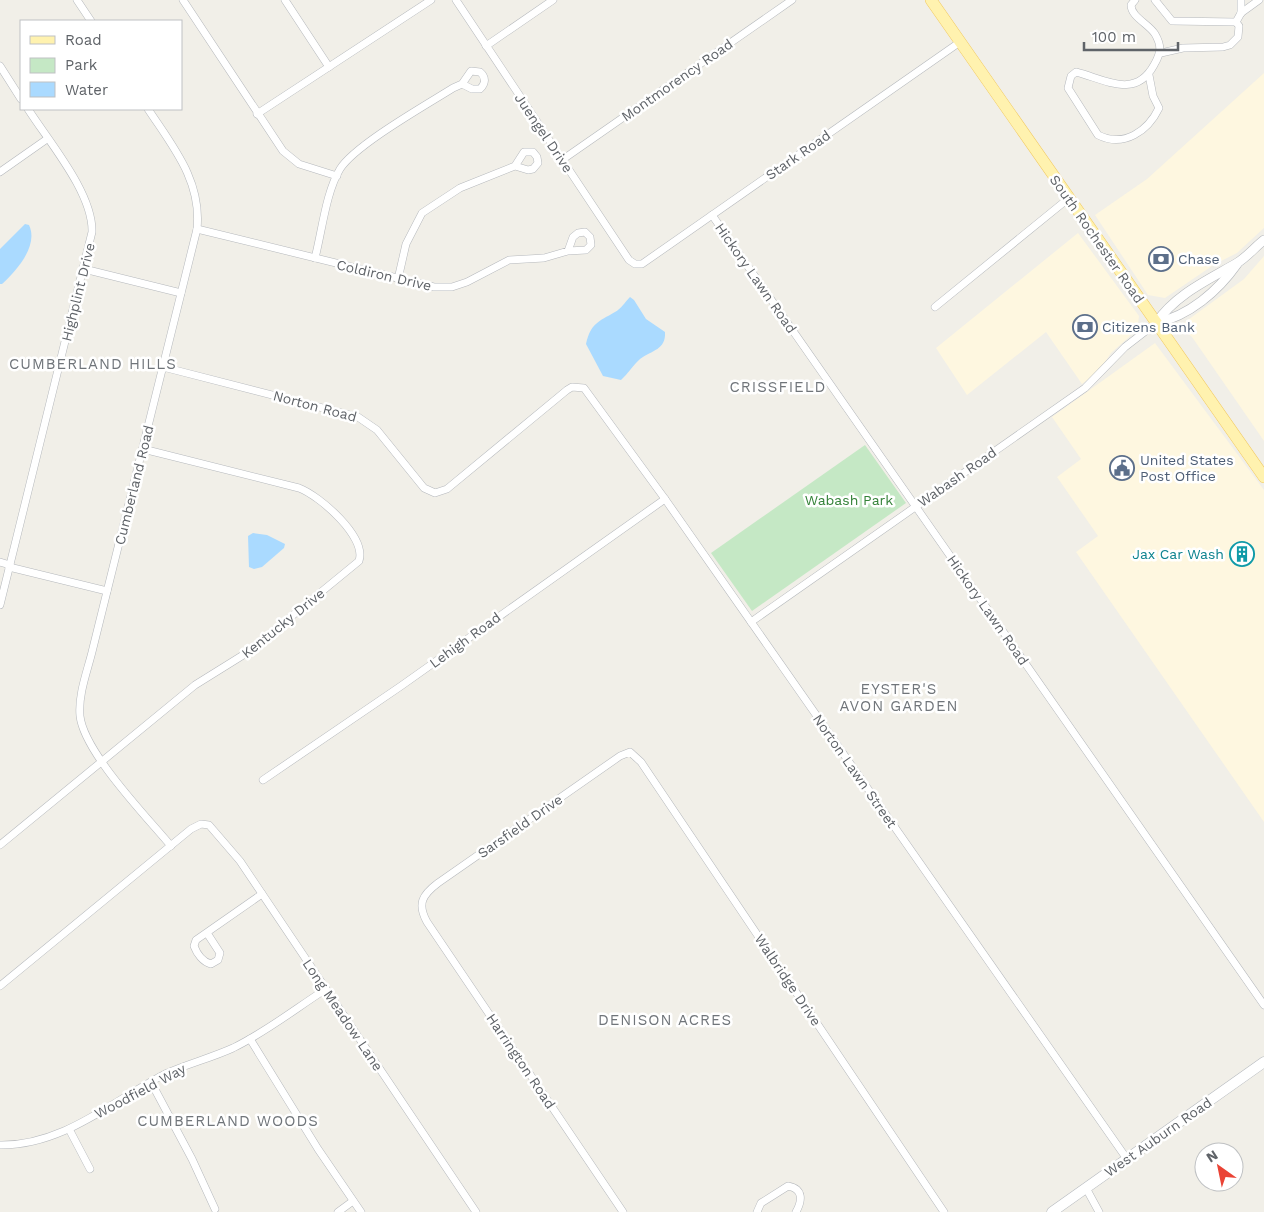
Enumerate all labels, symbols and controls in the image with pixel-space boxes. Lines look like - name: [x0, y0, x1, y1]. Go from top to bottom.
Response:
- legend: [20, 20, 182, 110]
- scale bar: [1084, 20, 1178, 52]
- text: 100 m: [1092, 28, 1136, 46]
- text: Road: [65, 31, 102, 49]
- street label: Montmorency Road: [618, 36, 736, 124]
- text: Park: [65, 56, 98, 74]
- text: Water: [65, 81, 108, 99]
- street label: Juengel Drive: [512, 90, 576, 176]
- street label: Stark Road: [763, 127, 833, 183]
- street label: South Rochester Road: [1047, 172, 1147, 306]
- street label: Hickory Lawn Road: [712, 220, 800, 336]
- street label: Highplint Drive: [58, 241, 98, 343]
- bank icon: Chase: [1148, 246, 1174, 272]
- place label: Chase: [1178, 251, 1220, 267]
- street label: Coldiron Drive: [335, 256, 433, 294]
- bank icon: Citizens Bank: [1072, 314, 1098, 340]
- place label: Citizens Bank: [1102, 319, 1195, 335]
- district label: CUMBERLAND HILLS: [9, 355, 177, 373]
- district label: CRISSFIELD: [730, 378, 826, 396]
- street label: Norton Road: [272, 387, 358, 425]
- street label: Cumberland Road: [111, 424, 157, 546]
- street label: Wabash Road: [915, 444, 999, 510]
- place label: United States Post Office: [1140, 452, 1234, 484]
- public building icon: United States Post Office: [1109, 455, 1135, 481]
- park label: Wabash Park: [805, 492, 893, 508]
- building icon: Jax Car Wash: [1229, 541, 1255, 567]
- place label: Jax Car Wash: [1132, 546, 1224, 562]
- street label: Hickory Lawn Road: [944, 552, 1032, 668]
- street label: Kentucky Drive: [238, 585, 328, 661]
- street label: Lehigh Road: [426, 609, 504, 671]
- district label: EYSTER'S AVON GARDEN: [840, 680, 958, 715]
- street label: Norton Lawn Street: [810, 711, 900, 831]
- street label: Sarsfield Drive: [475, 791, 565, 861]
- street label: Walbridge Drive: [751, 931, 825, 1029]
- street label: Long Meadow Lane: [300, 956, 386, 1074]
- street label: Harrington Road: [483, 1010, 559, 1112]
- district label: DENISON ACRES: [598, 1011, 732, 1029]
- street label: Woodfield Way: [92, 1060, 189, 1122]
- street label: West Auburn Road: [1101, 1094, 1215, 1180]
- district label: CUMBERLAND WOODS: [137, 1112, 319, 1130]
- north arrow: [1194, 1142, 1244, 1192]
- text: N: [1203, 1147, 1221, 1166]

